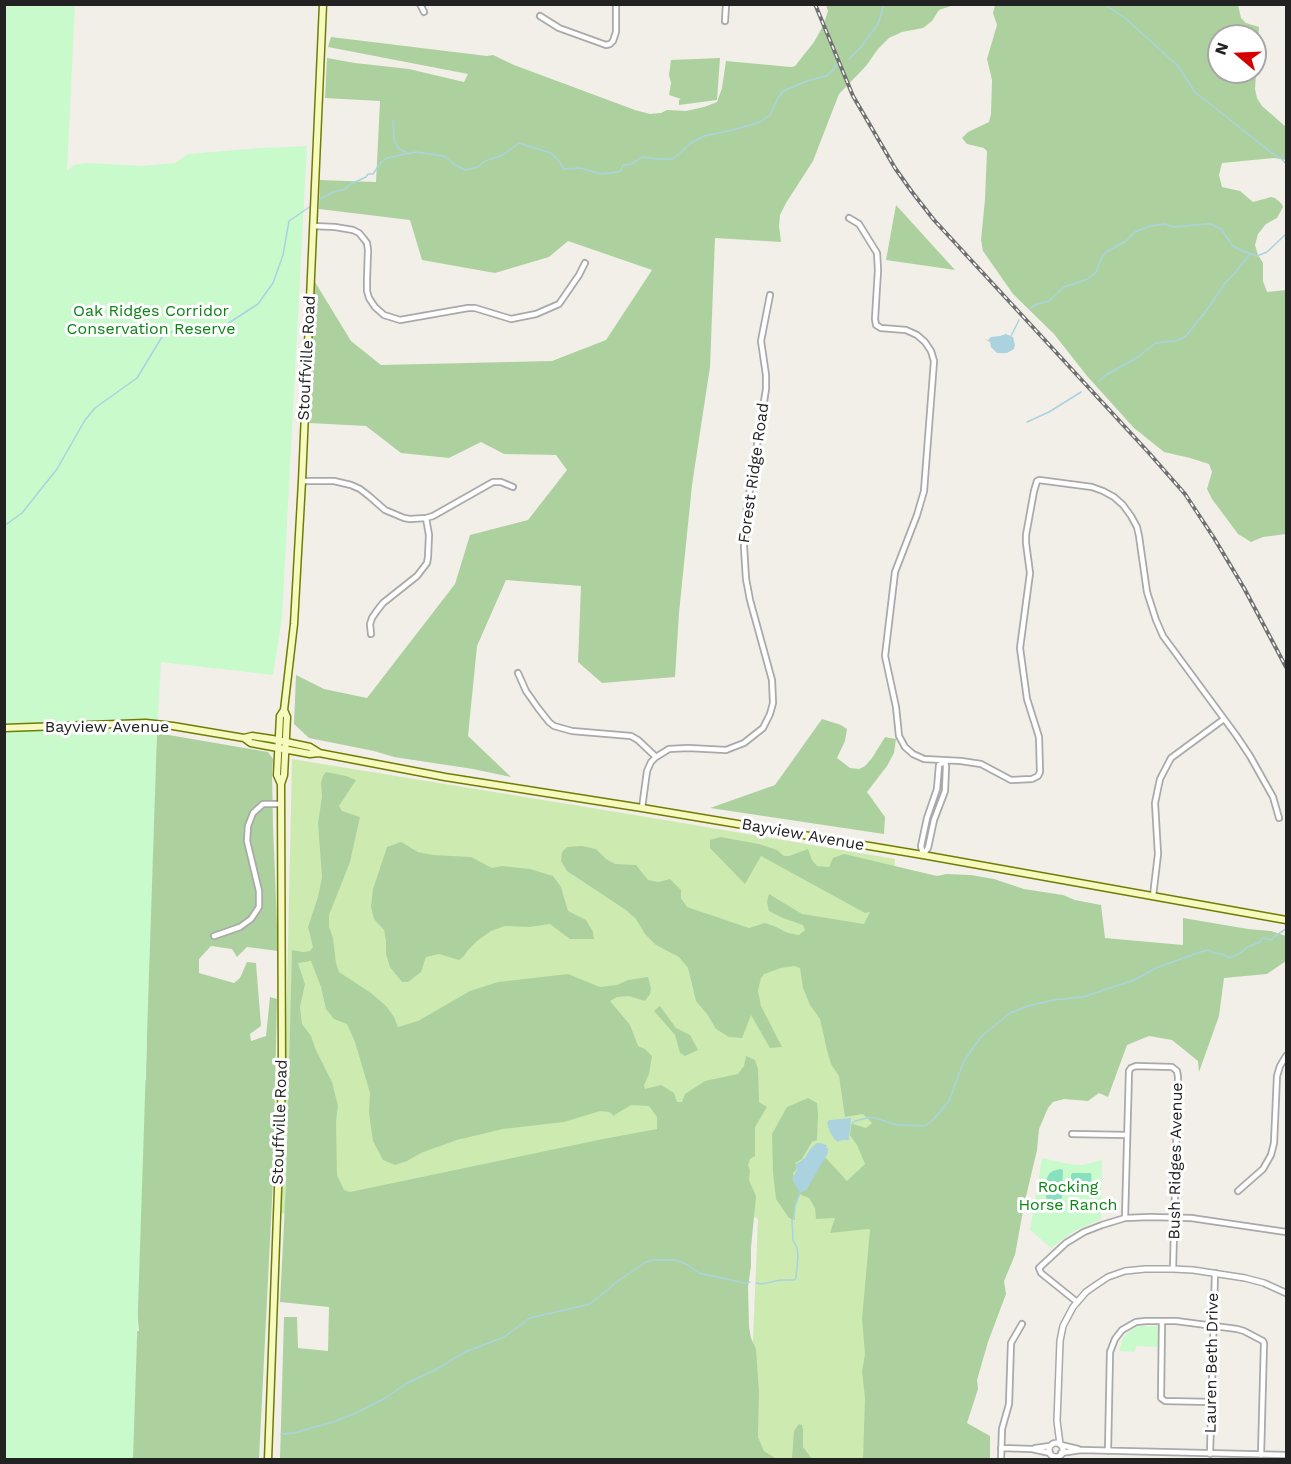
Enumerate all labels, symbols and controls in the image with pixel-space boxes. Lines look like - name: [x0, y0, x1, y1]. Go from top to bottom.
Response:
- north arrow: [1207, 24, 1267, 84]
- text: N: [1210, 40, 1232, 57]
- street label: Stouffville Road: [294, 295, 320, 421]
- park label: Oak Ridges Corridor Conservation Reserve: [67, 301, 235, 339]
- street label: Forest Ridge Road: [735, 402, 773, 544]
- street label: Bayview Avenue: [45, 717, 169, 737]
- street label: Bayview Avenue: [740, 815, 866, 855]
- street label: Stouffville Road: [268, 1059, 292, 1185]
- street label: Bush Ridges Avenue: [1165, 1082, 1187, 1240]
- park label: Rocking Horse Ranch: [1019, 1177, 1117, 1215]
- street label: Lauren Beth Drive: [1201, 1293, 1223, 1433]

